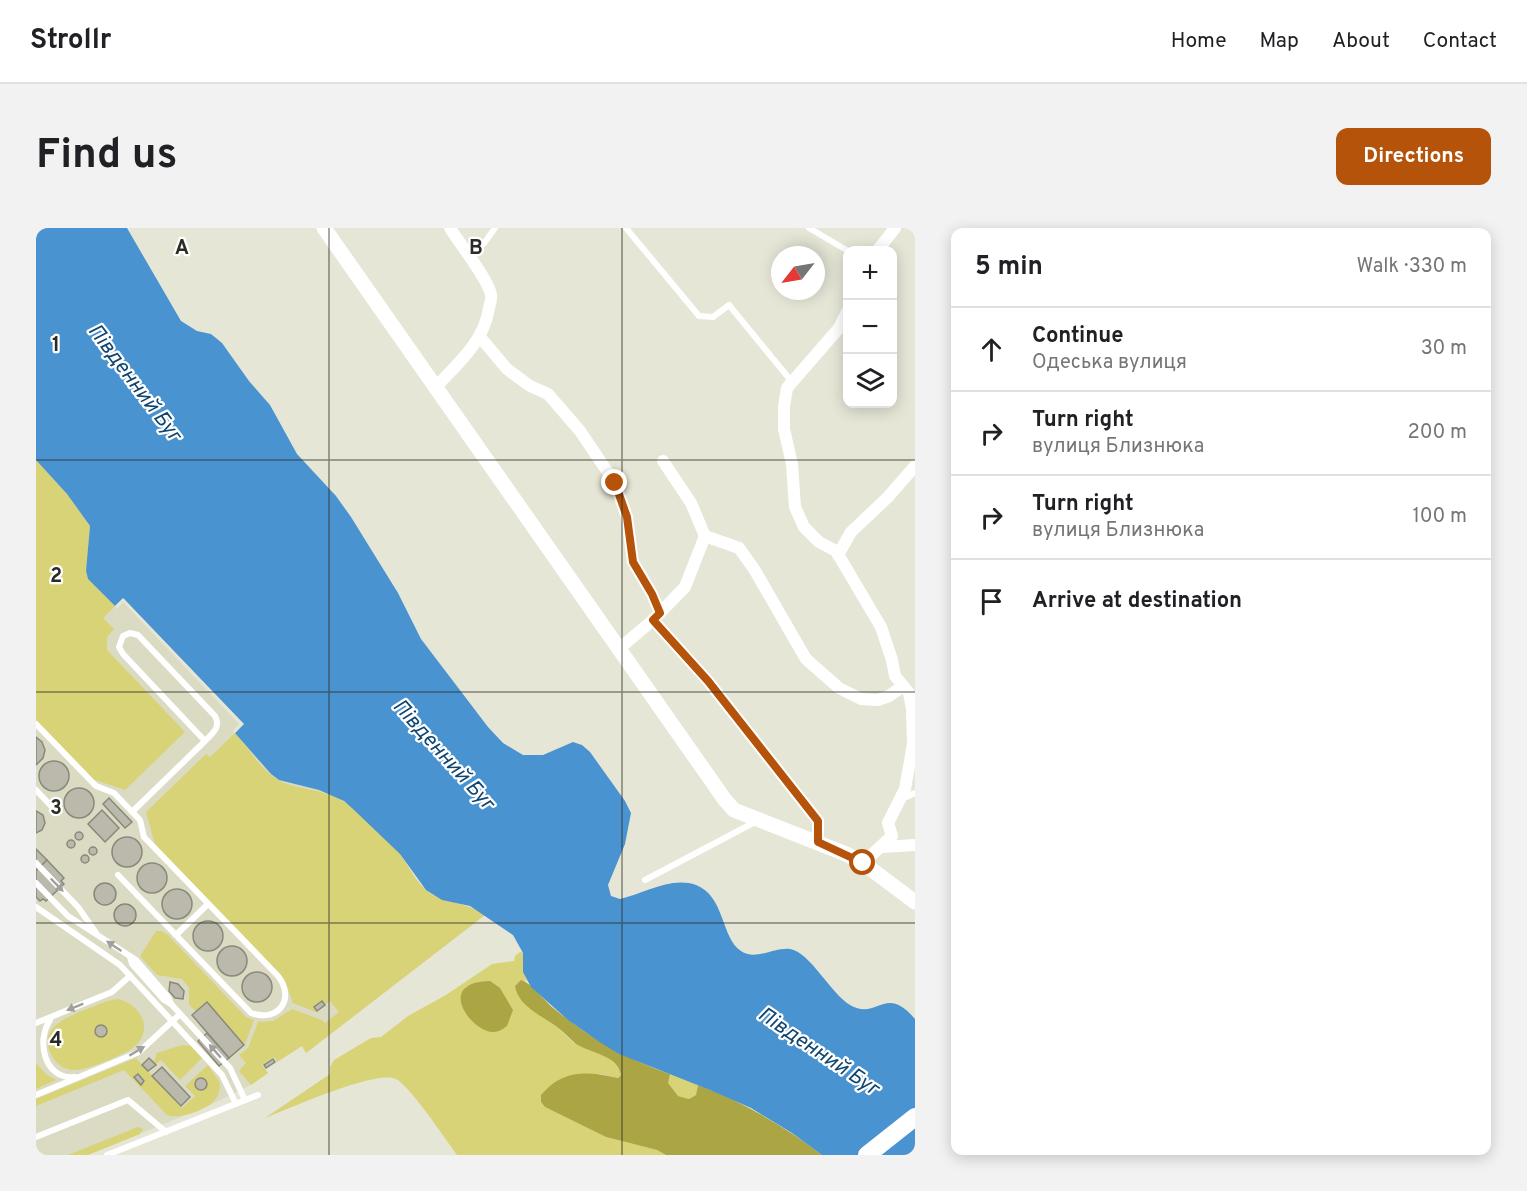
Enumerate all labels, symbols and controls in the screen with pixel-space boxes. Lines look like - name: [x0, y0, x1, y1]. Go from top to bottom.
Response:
- text: Strollr: [30, 23, 112, 59]
- text: Home: [1171, 28, 1227, 55]
- text: Map: [1260, 28, 1299, 55]
- text: About: [1332, 28, 1390, 55]
- text: Contact: [1423, 28, 1497, 55]
- button: Directions: [1336, 128, 1491, 185]
- text: Find us: [36, 130, 177, 183]
- text: A: [175, 236, 189, 262]
- text: B: [469, 236, 483, 262]
- north arrow: [771, 246, 825, 300]
- map controls: [843, 246, 897, 408]
- button: +: [843, 246, 897, 300]
- text: 5 min: [975, 251, 1043, 284]
- text: Walk · 330 m: [1357, 254, 1467, 280]
- button: −: [843, 300, 897, 354]
- water label: Південний Буг: [81, 319, 188, 449]
- text: Continue: [1032, 323, 1123, 350]
- text: 1: [52, 333, 60, 359]
- icon: ahead: [975, 333, 1008, 366]
- text: 30 m: [1421, 336, 1467, 362]
- text: Одеська вулиця: [1032, 350, 1187, 376]
- button: layers: [843, 354, 897, 408]
- text: Turn right: [1032, 407, 1134, 434]
- icon: right: [975, 417, 1008, 450]
- text: 200 m: [1408, 420, 1467, 446]
- text: вулиця Близнюка: [1032, 434, 1204, 460]
- route end: [601, 469, 627, 495]
- text: Turn right: [1032, 491, 1134, 518]
- icon: right: [975, 501, 1008, 534]
- text: 100 m: [1412, 504, 1467, 530]
- text: вулиця Близнюка: [1032, 518, 1204, 544]
- text: 2: [50, 564, 62, 590]
- icon: arrive: [975, 585, 1008, 618]
- text: Arrive at destination: [1032, 588, 1242, 615]
- water label: Південний Буг: [386, 694, 502, 818]
- text: 3: [50, 796, 62, 822]
- route start: [849, 849, 875, 875]
- one-way arrow: [50, 878, 64, 893]
- one-way arrow: [105, 941, 122, 952]
- one-way arrow: [66, 1002, 84, 1012]
- water label: Південний Буг: [752, 1002, 886, 1104]
- text: 4: [50, 1028, 62, 1054]
- one-way arrow: [209, 1044, 222, 1059]
- one-way arrow: [129, 1046, 146, 1056]

